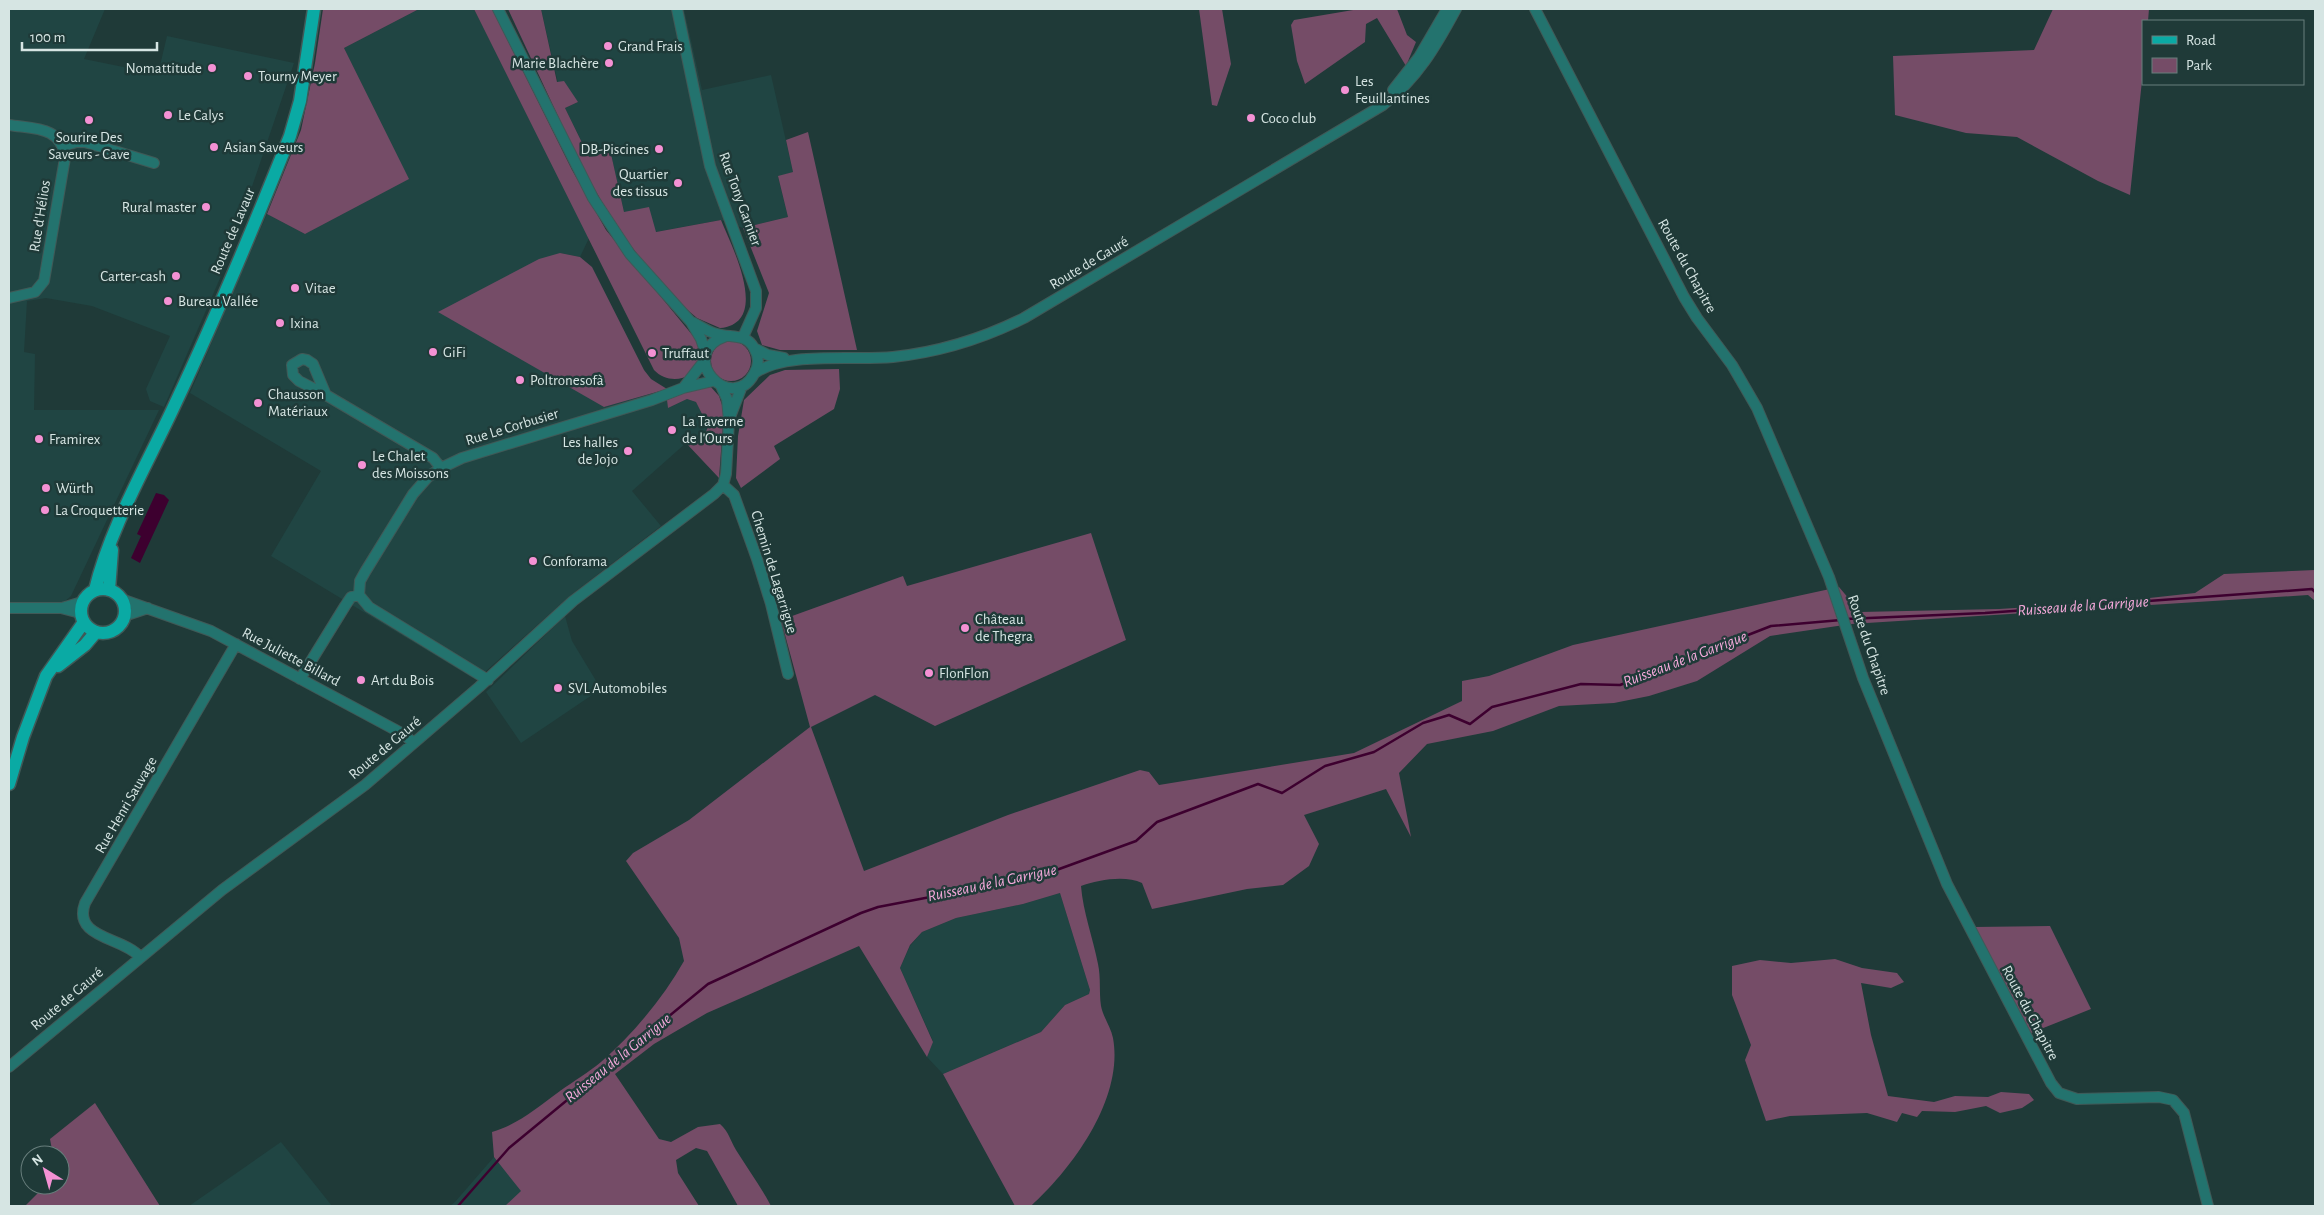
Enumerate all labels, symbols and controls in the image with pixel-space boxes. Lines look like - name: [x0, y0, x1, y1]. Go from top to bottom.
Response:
- scale bar: [22, 20, 158, 52]
- legend: [2142, 20, 2304, 85]
- text: 100 m: [30, 30, 65, 45]
- text: Road: [2186, 33, 2216, 48]
- place label: Grand Frais: [618, 39, 683, 54]
- marker: Grand Frais: [602, 40, 614, 52]
- place label: Marie Blachère: [512, 56, 599, 71]
- marker: Marie Blachère: [603, 57, 615, 69]
- text: Park: [2186, 58, 2212, 73]
- place label: Nomattitude: [126, 61, 202, 76]
- marker: Nomattitude: [206, 62, 218, 74]
- place label: Tourny Meyer: [258, 69, 337, 84]
- marker: Tourny Meyer: [242, 70, 254, 82]
- place label: Les Feuillantines: [1355, 74, 1430, 106]
- marker: Les Feuillantines: [1339, 84, 1351, 96]
- place label: Le Calys: [178, 108, 224, 123]
- marker: Le Calys: [162, 109, 174, 121]
- place label: Coco club: [1261, 111, 1317, 126]
- marker: Coco club: [1245, 112, 1257, 124]
- marker: Sourire Des Saveurs - Cave: [83, 114, 95, 126]
- place label: Sourire Des Saveurs - Cave: [48, 130, 130, 162]
- place label: Asian Saveurs: [224, 140, 303, 155]
- marker: Asian Saveurs: [208, 141, 220, 153]
- place label: DB-Piscines: [581, 142, 649, 157]
- marker: DB-Piscines: [653, 143, 665, 155]
- street label: Rue Tony Garnier: [716, 150, 764, 248]
- place label: Quartier des tissus: [613, 167, 668, 199]
- marker: Quartier des tissus: [672, 177, 684, 189]
- street label: Rue d'Hélios: [27, 179, 53, 253]
- street label: Route de Lavaur: [208, 185, 258, 276]
- place label: Rural master: [122, 200, 196, 215]
- marker: Rural master: [200, 201, 212, 213]
- street label: Route du Chapitre: [1655, 216, 1719, 316]
- street label: Route de Gauré: [1047, 234, 1131, 292]
- place label: Carter-cash: [100, 269, 166, 284]
- marker: Carter-cash: [170, 270, 182, 282]
- place label: Vitae: [305, 281, 336, 296]
- marker: Vitae: [289, 282, 301, 294]
- place label: Bureau Vallée: [178, 294, 258, 309]
- marker: Bureau Vallée: [162, 295, 174, 307]
- place label: Ixina: [290, 316, 319, 331]
- marker: Ixina: [274, 317, 286, 329]
- place label: GiFi: [443, 345, 466, 360]
- marker: GiFi: [427, 346, 439, 358]
- place label: Truffaut: [662, 346, 709, 361]
- marker: Truffaut: [646, 347, 658, 359]
- place label: Poltronesofà: [530, 373, 604, 388]
- marker: Poltronesofà: [514, 374, 526, 386]
- place label: Chausson Matériaux: [268, 387, 328, 419]
- marker: Chausson Matériaux: [252, 397, 264, 409]
- street label: Rue Le Corbusier: [464, 406, 560, 448]
- place label: La Taverne de l'Ours: [682, 414, 743, 446]
- marker: La Taverne de l'Ours: [666, 424, 678, 436]
- place label: Framirex: [49, 432, 101, 447]
- marker: Framirex: [33, 433, 45, 445]
- place label: Les halles de Jojo: [562, 435, 618, 467]
- marker: Les halles de Jojo: [622, 445, 634, 457]
- place label: Le Chalet des Moissons: [372, 449, 449, 481]
- marker: Le Chalet des Moissons: [356, 459, 368, 471]
- place label: Würth: [56, 481, 94, 496]
- marker: Würth: [40, 482, 52, 494]
- place label: La Croquetterie: [55, 503, 144, 518]
- marker: La Croquetterie: [39, 504, 51, 516]
- street label: Chemin de Lagarrigue: [748, 509, 800, 635]
- place label: Conforama: [543, 554, 607, 569]
- marker: Conforama: [527, 555, 539, 567]
- street label: Route du Chapitre: [1845, 593, 1893, 697]
- water label: Ruisseau de la Garrigue: [2017, 593, 2149, 619]
- place label: Château de Thegra: [975, 612, 1033, 644]
- marker: Château de Thegra: [959, 622, 971, 634]
- street label: Rue Juliette Billard: [239, 625, 343, 689]
- water label: Ruisseau de la Garrigue: [1621, 628, 1749, 690]
- place label: FlonFlon: [939, 666, 989, 681]
- marker: FlonFlon: [923, 667, 935, 679]
- place label: Art du Bois: [371, 673, 434, 688]
- marker: Art du Bois: [355, 674, 367, 686]
- place label: SVL Automobiles: [568, 681, 667, 696]
- marker: SVL Automobiles: [552, 682, 564, 694]
- street label: Route de Gauré: [346, 714, 424, 782]
- street label: Rue Henri Sauvage: [92, 754, 160, 856]
- water label: Ruisseau de la Garrigue: [926, 862, 1058, 904]
- street label: Route du Chapitre: [1999, 963, 2061, 1063]
- street label: Route de Gauré: [28, 965, 106, 1033]
- water label: Ruisseau de la Garrigue: [562, 1010, 674, 1106]
- north arrow: [20, 1145, 70, 1195]
- text: N: [30, 1152, 46, 1169]

